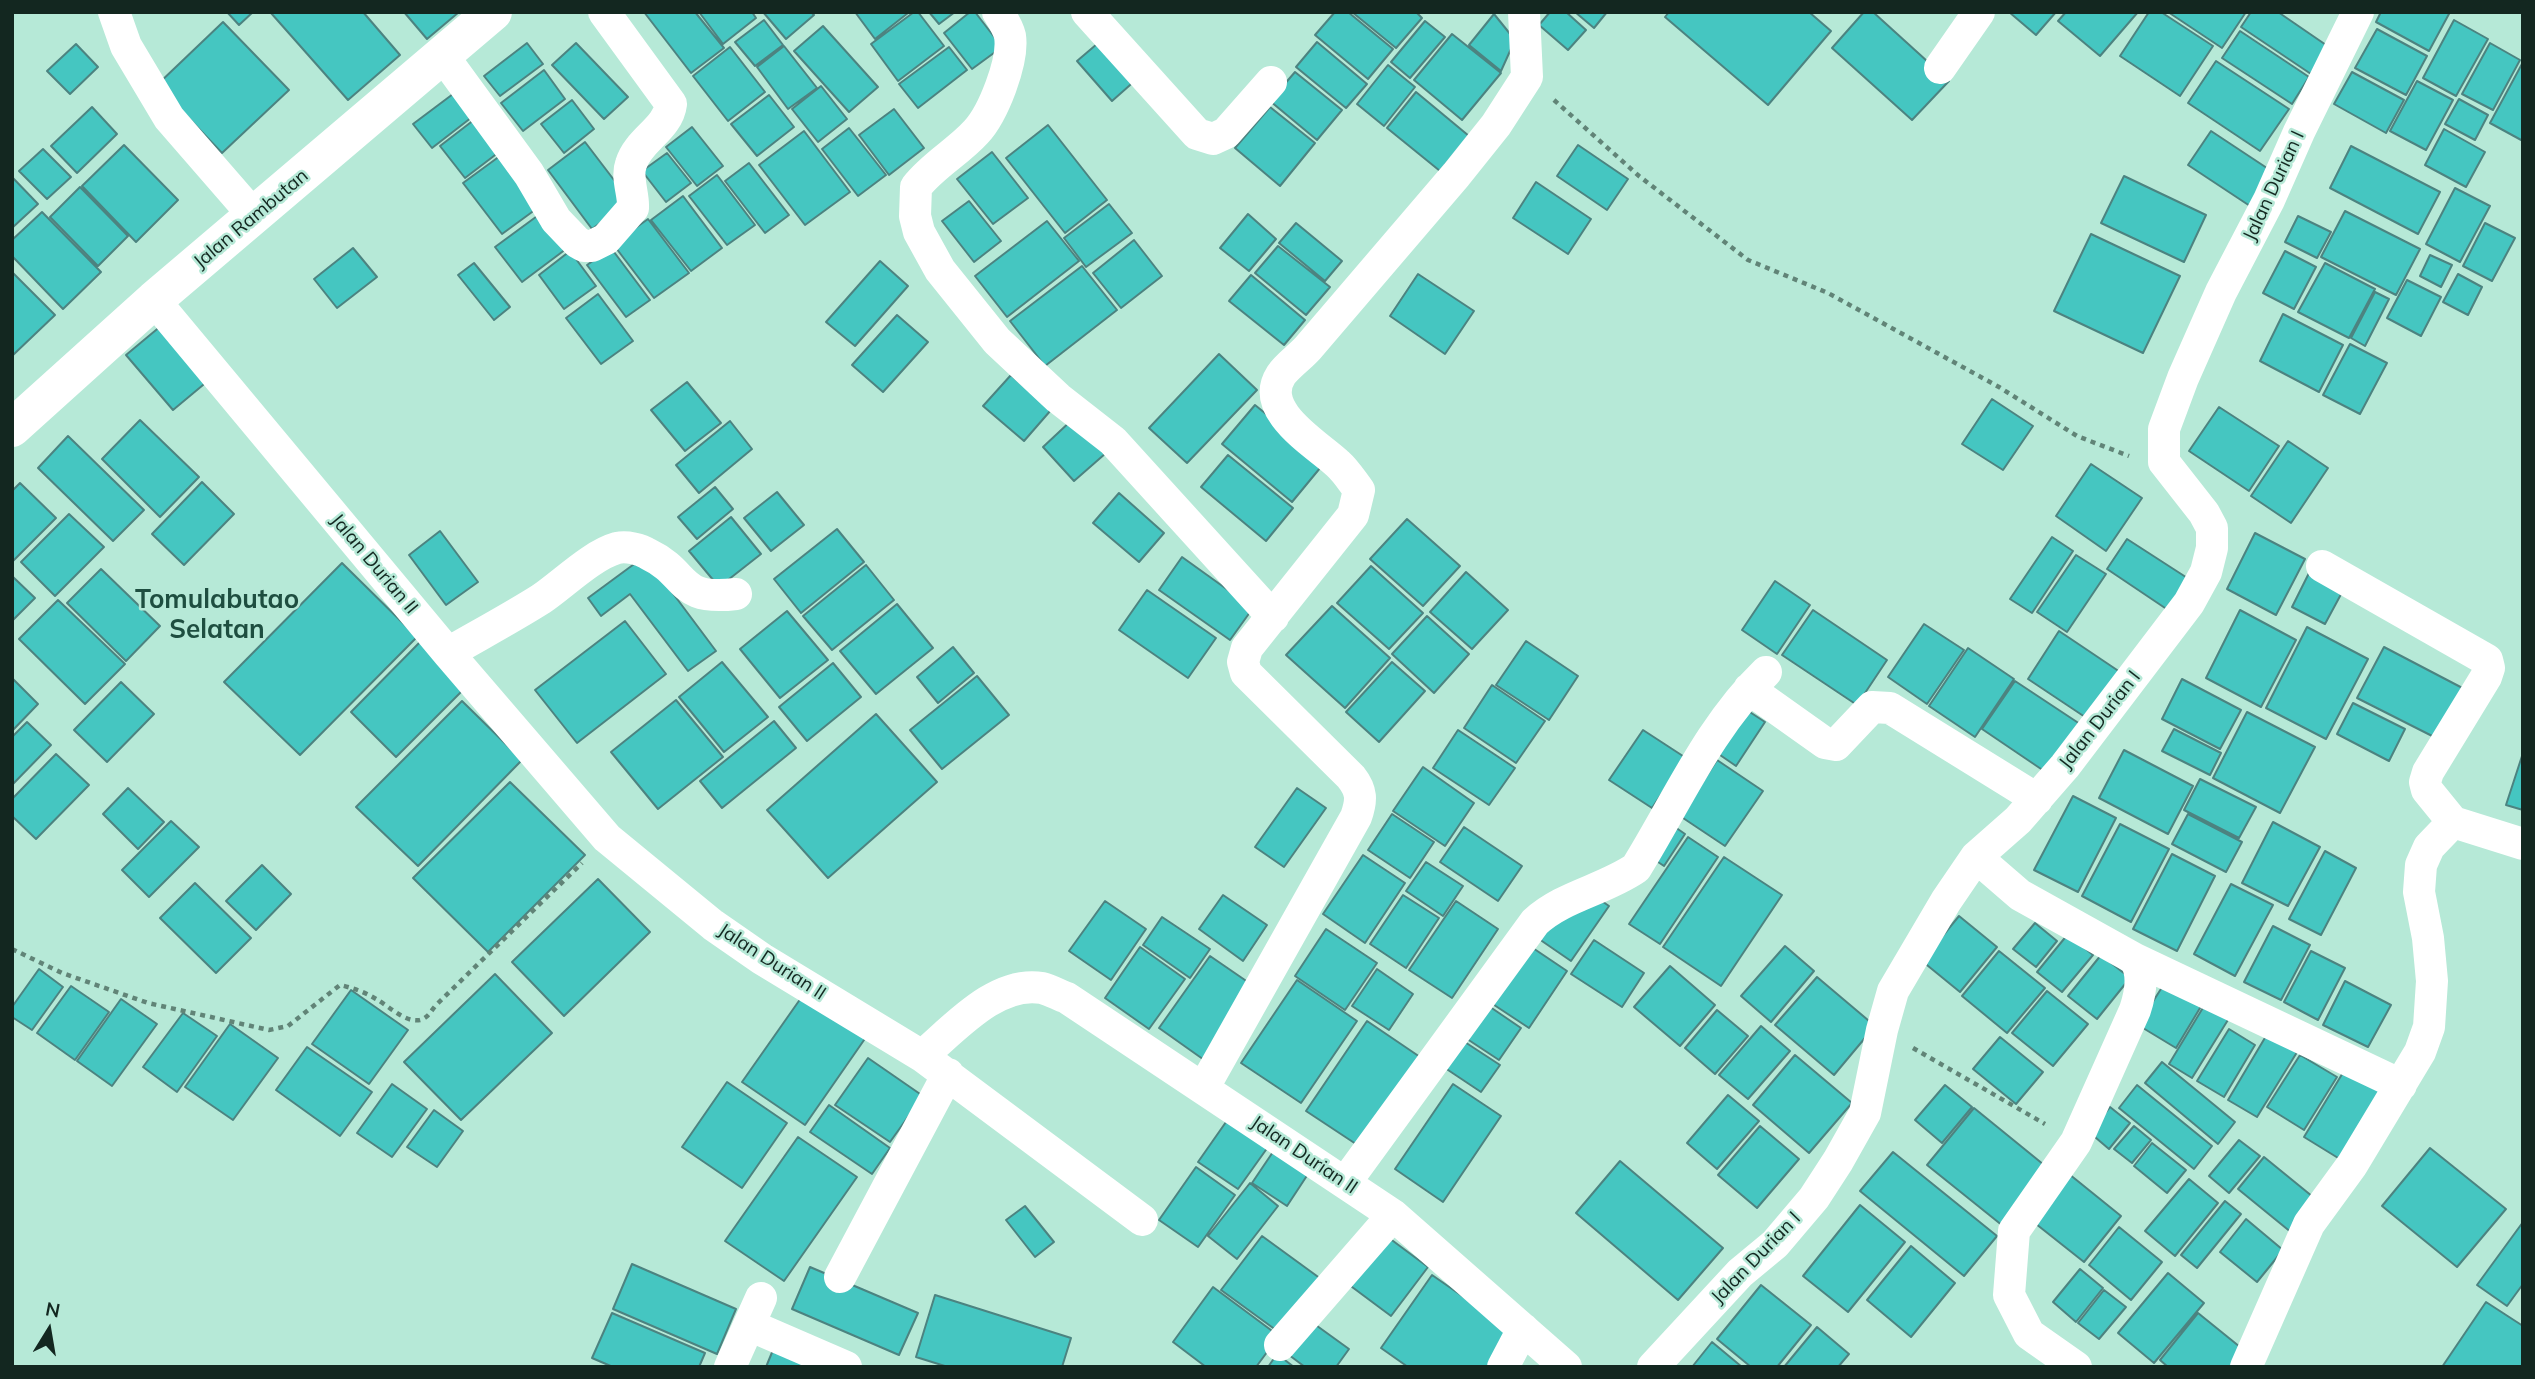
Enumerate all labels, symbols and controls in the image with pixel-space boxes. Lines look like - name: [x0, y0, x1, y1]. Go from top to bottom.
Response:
- street label: Jalan Durian I: [2239, 127, 2309, 245]
- street label: Jalan Rambutan: [189, 164, 313, 274]
- street label: Jalan Durian II: [326, 509, 422, 619]
- district label: Tomulabutao Selatan: [135, 584, 299, 646]
- street label: Jalan Durian I: [2054, 666, 2146, 774]
- street label: Jalan Durian II: [714, 919, 830, 1005]
- street label: Jalan Durian II: [1246, 1111, 1362, 1199]
- street label: Jalan Durian I: [1707, 1207, 1805, 1309]
- north arrow: [14, 1295, 84, 1365]
- text: N: [44, 1296, 62, 1323]

